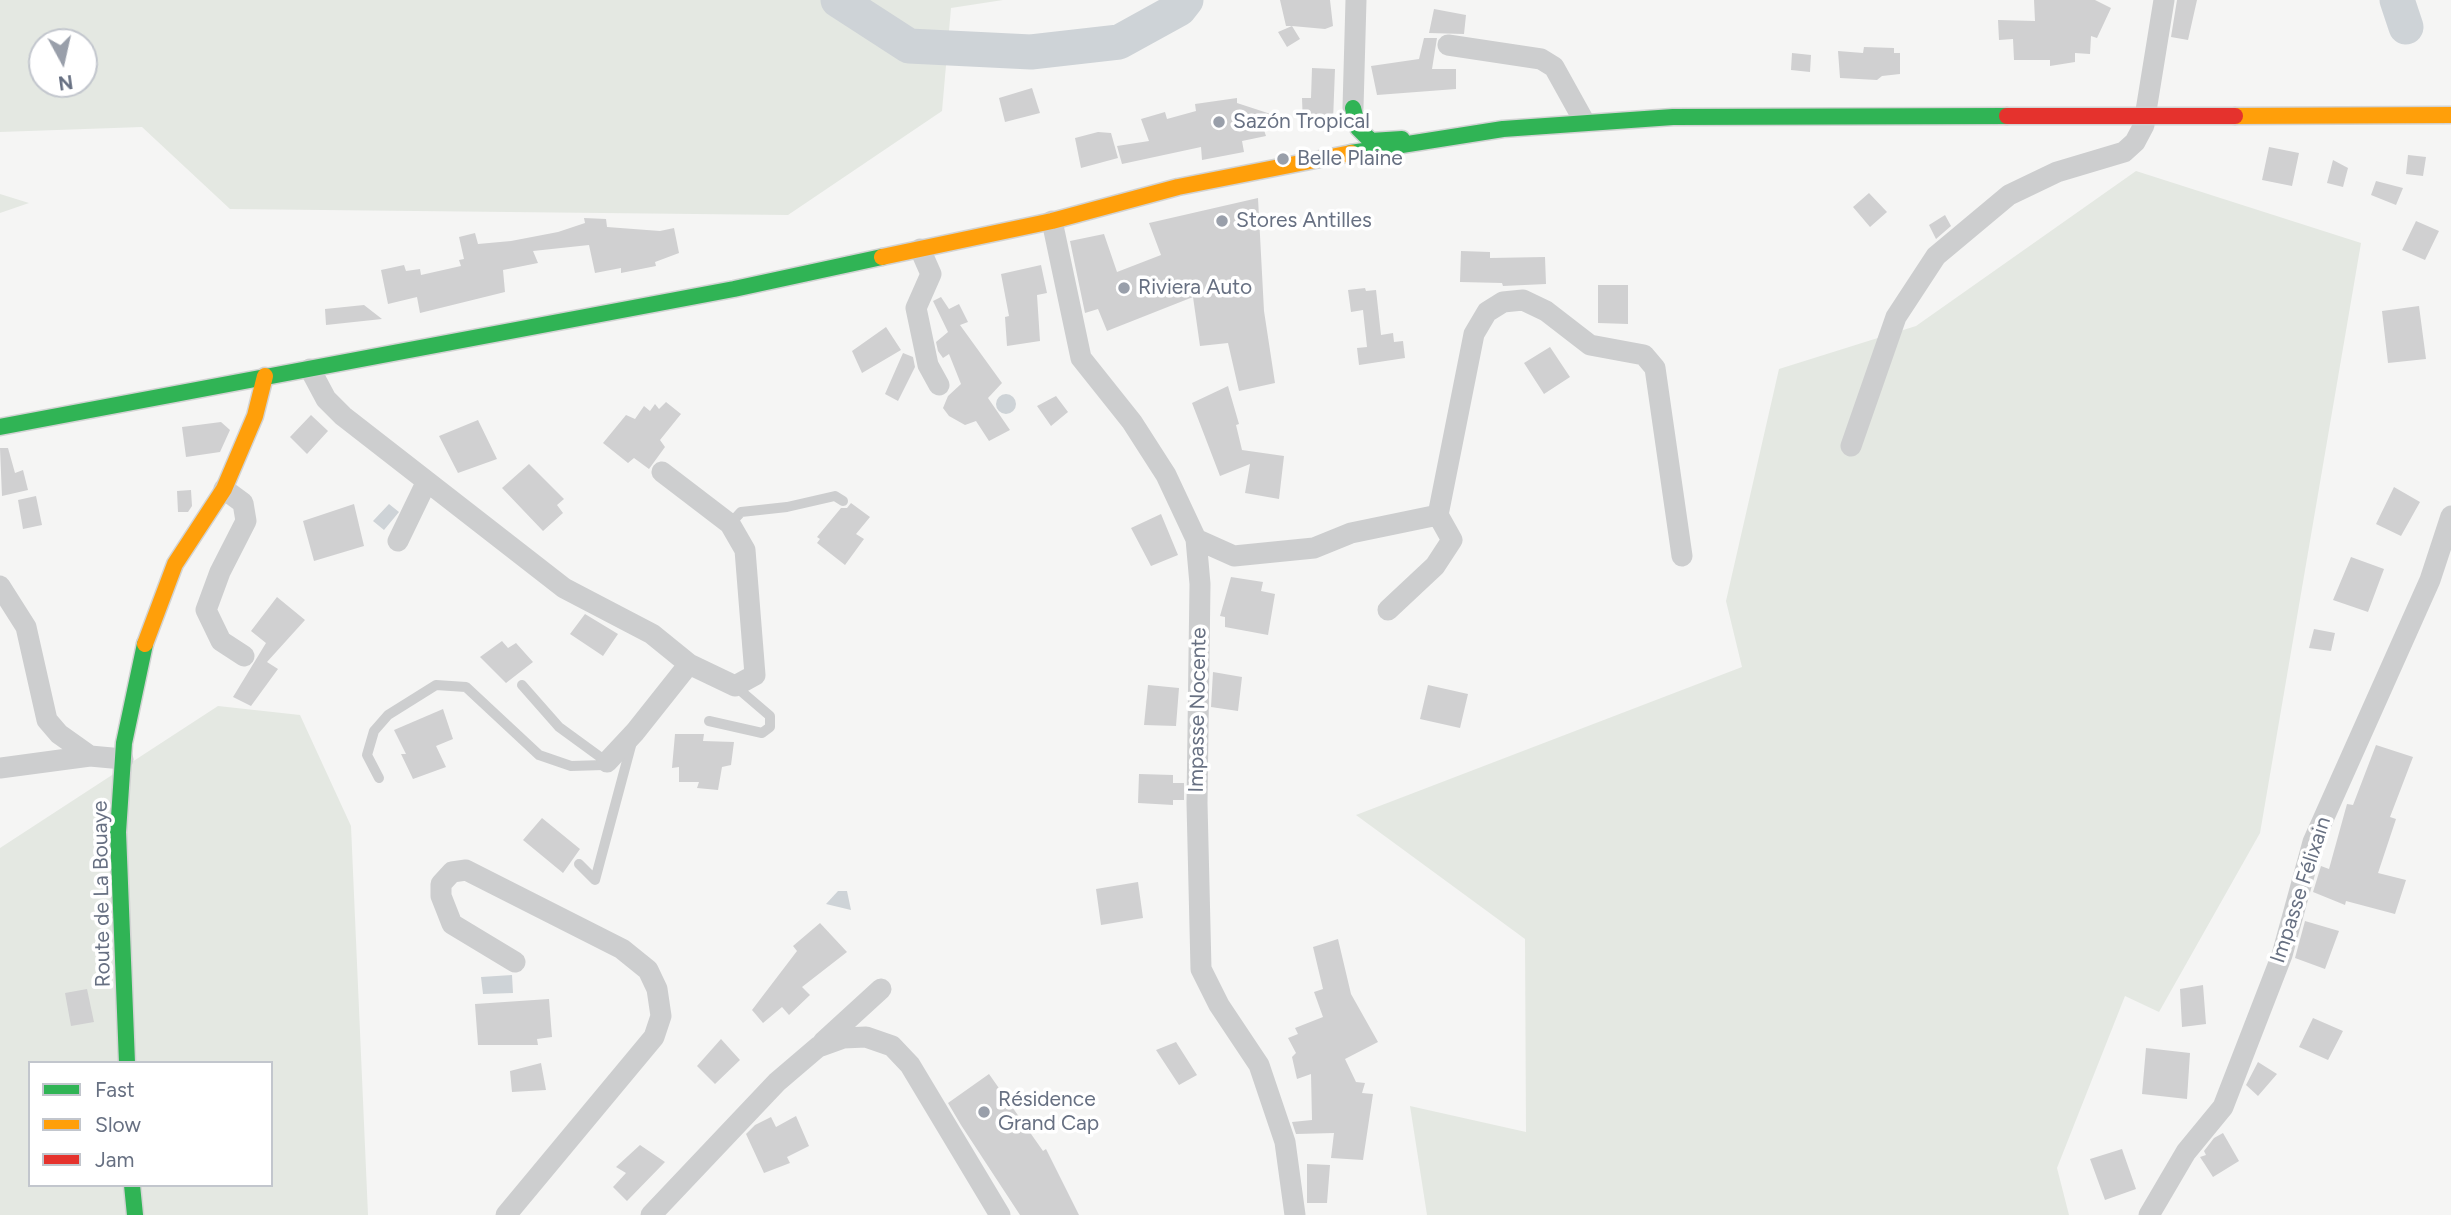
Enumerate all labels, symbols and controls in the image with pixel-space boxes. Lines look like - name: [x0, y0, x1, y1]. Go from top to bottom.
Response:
- north arrow: [28, 28, 98, 98]
- text: N: [57, 70, 75, 95]
- place label: Sazón Tropical: [1233, 109, 1370, 135]
- marker: Sazón Tropical: [1211, 114, 1227, 130]
- place label: Belle Plaine: [1297, 146, 1403, 172]
- marker: Belle Plaine: [1275, 151, 1291, 167]
- place label: Stores Antilles: [1236, 208, 1372, 234]
- marker: Stores Antilles: [1214, 213, 1230, 229]
- place label: Riviera Auto: [1138, 275, 1252, 301]
- marker: Riviera Auto: [1116, 280, 1132, 296]
- street label: Impasse Nocente: [1184, 627, 1212, 793]
- street label: Route de La Bouaye: [88, 800, 116, 988]
- street label: Impasse Félixain: [2265, 814, 2337, 966]
- legend: [28, 1061, 273, 1187]
- text: Fast: [95, 1077, 135, 1102]
- place label: Résidence Grand Cap: [998, 1087, 1099, 1137]
- marker: Résidence Grand Cap: [976, 1104, 992, 1120]
- text: Slow: [95, 1112, 141, 1137]
- text: Jam: [95, 1147, 134, 1172]

